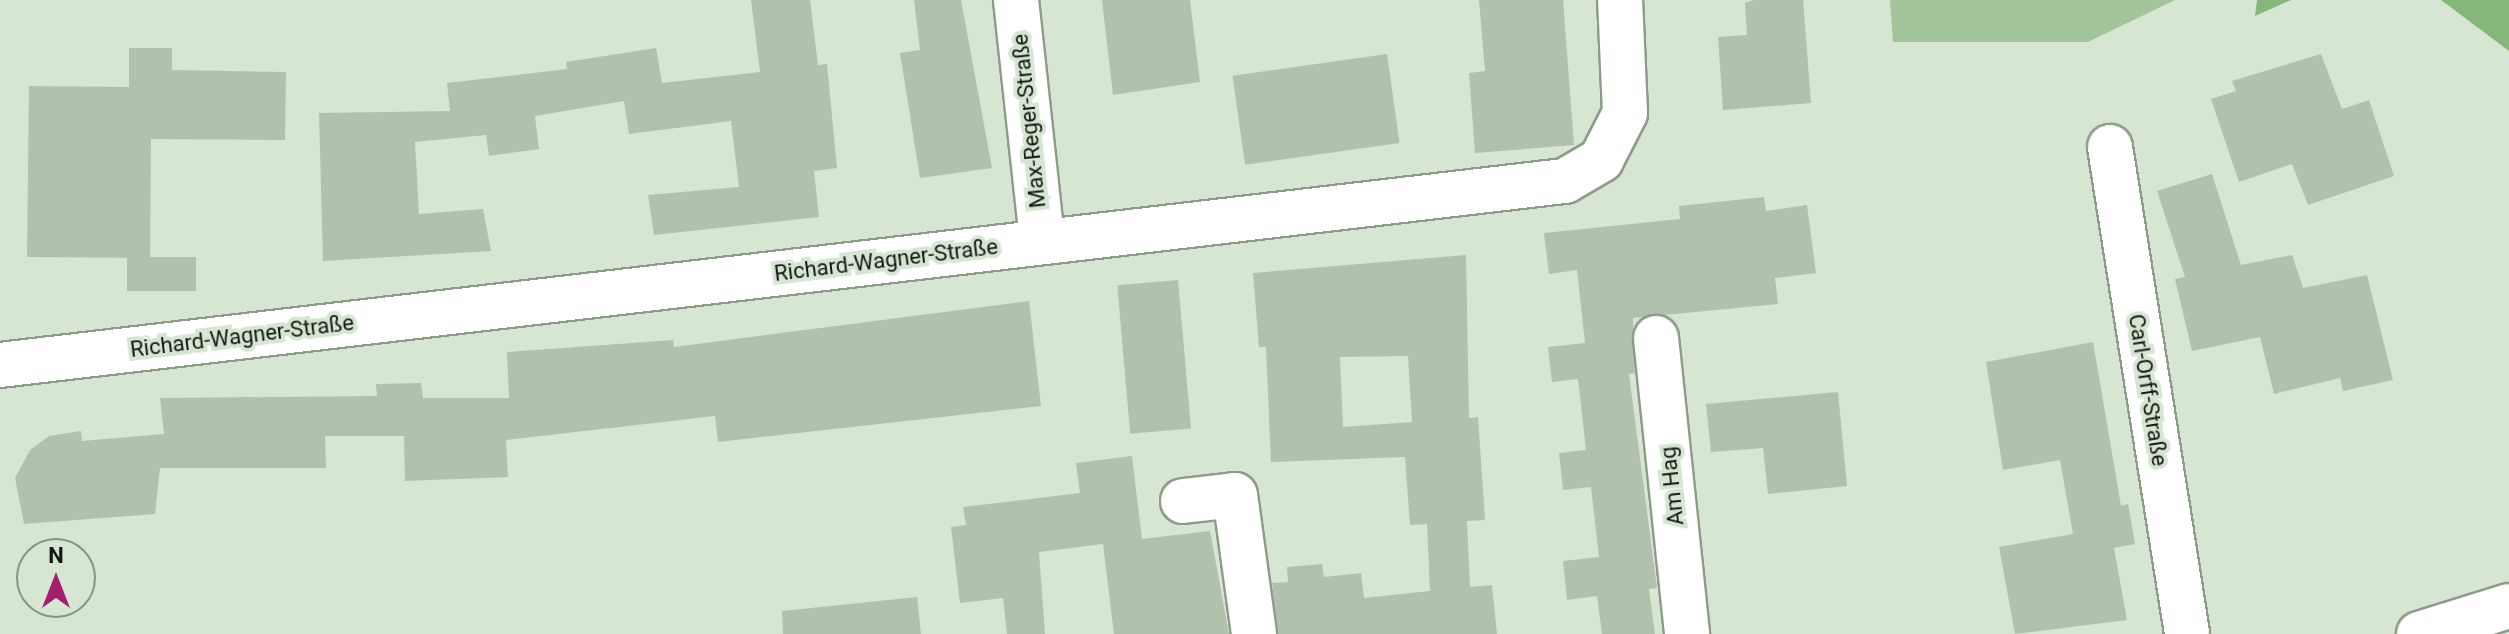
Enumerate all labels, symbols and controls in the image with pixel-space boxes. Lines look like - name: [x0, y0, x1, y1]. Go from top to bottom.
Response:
- street label: Max-Reger-Straße: [1007, 33, 1051, 209]
- street label: Richard-Wagner-Straße: [773, 233, 999, 287]
- street label: Richard-Wagner-Straße: [129, 309, 355, 363]
- street label: Carl-Orff-Straße: [2123, 312, 2173, 468]
- street label: Am Hag: [1655, 445, 1689, 527]
- north arrow: [16, 538, 96, 618]
- text: N: [48, 543, 64, 568]

